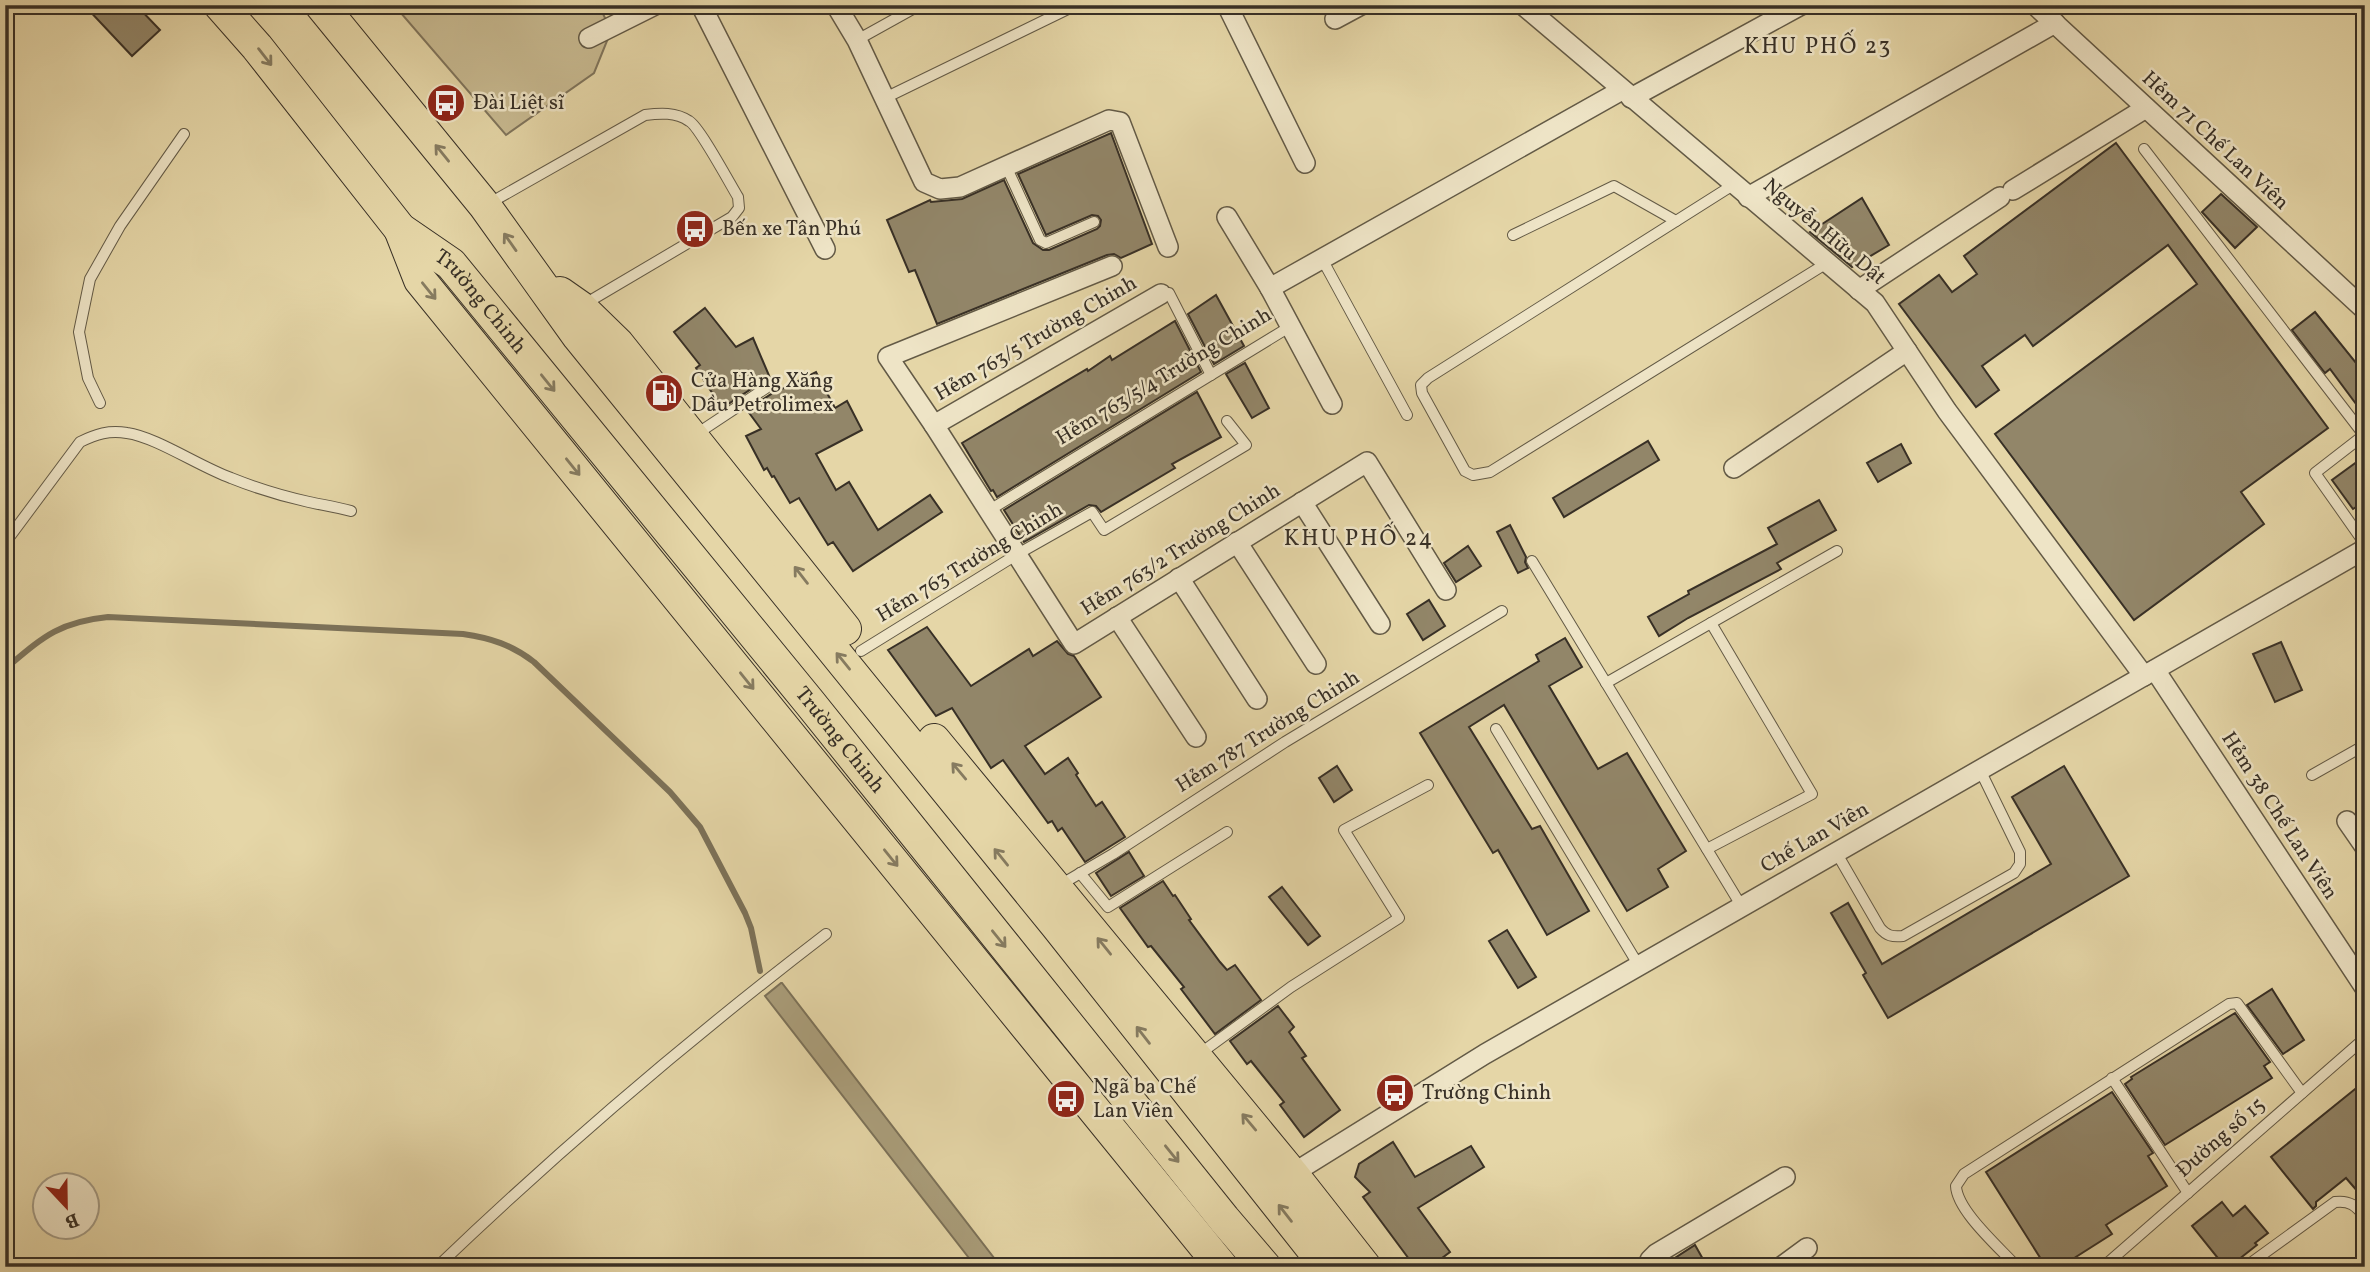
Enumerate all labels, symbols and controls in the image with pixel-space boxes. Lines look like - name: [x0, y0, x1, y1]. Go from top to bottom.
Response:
- district label: KHU PHỐ 23: [1744, 29, 1892, 63]
- one-way arrow: [257, 48, 272, 66]
- street label: Hẻm 71 Chế Lan Viên: [2135, 65, 2295, 217]
- bus stop icon: Đài Liệt sĩ: [425, 82, 467, 124]
- place label: Đài Liệt sĩ: [473, 89, 565, 118]
- one-way arrow: [435, 145, 450, 163]
- street label: Nguyễn Hữu Dật: [1756, 172, 1892, 292]
- bus stop icon: Bến xe Tân Phú: [674, 208, 716, 250]
- place label: Bến xe Tân Phú: [722, 215, 861, 244]
- one-way arrow: [503, 233, 517, 252]
- street label: Trường Chinh: [429, 242, 533, 360]
- street label: Hẻm 763/5 Trường Chinh: [929, 269, 1143, 409]
- one-way arrow: [421, 281, 436, 299]
- street label: Hẻm 763/5/4 Trường Chinh: [1051, 301, 1277, 453]
- place label: Cửa Hàng Xăng Dầu Petrolimex: [691, 367, 834, 420]
- fuel station icon: Cửa Hàng Xăng Dầu Petrolimex: [643, 372, 685, 414]
- one-way arrow: [541, 374, 556, 392]
- one-way arrow: [565, 458, 580, 476]
- street label: Hẻm 763/2 Trường Chinh: [1075, 477, 1287, 623]
- street label: Hẻm 763 Trường Chinh: [871, 496, 1069, 630]
- district label: KHU PHỐ 24: [1284, 521, 1434, 555]
- one-way arrow: [793, 566, 809, 584]
- one-way arrow: [835, 653, 851, 671]
- street label: Hẻm 787 Trường Chinh: [1170, 664, 1366, 800]
- one-way arrow: [740, 672, 755, 690]
- street label: Trường Chinh: [788, 681, 892, 800]
- street label: Hẻm 38 Chế Lan Viên: [2214, 726, 2344, 906]
- one-way arrow: [952, 762, 967, 780]
- street label: Chế Lan Viên: [1755, 795, 1875, 881]
- one-way arrow: [883, 848, 898, 867]
- one-way arrow: [994, 849, 1009, 867]
- one-way arrow: [991, 929, 1007, 947]
- one-way arrow: [1096, 938, 1112, 956]
- one-way arrow: [1136, 1027, 1151, 1045]
- bus stop icon: Trường Chinh: [1374, 1072, 1416, 1114]
- place label: Ngã ba Chế Lan Viên: [1093, 1073, 1197, 1126]
- bus stop icon: Ngã ba Chế Lan Viên: [1045, 1078, 1087, 1120]
- place label: Trường Chinh: [1422, 1079, 1551, 1108]
- street label: Đường số 15: [2170, 1091, 2272, 1185]
- one-way arrow: [1241, 1113, 1257, 1131]
- one-way arrow: [1164, 1145, 1180, 1163]
- north arrow: [32, 1170, 102, 1240]
- text: B: [61, 1205, 82, 1234]
- one-way arrow: [1277, 1205, 1292, 1223]

